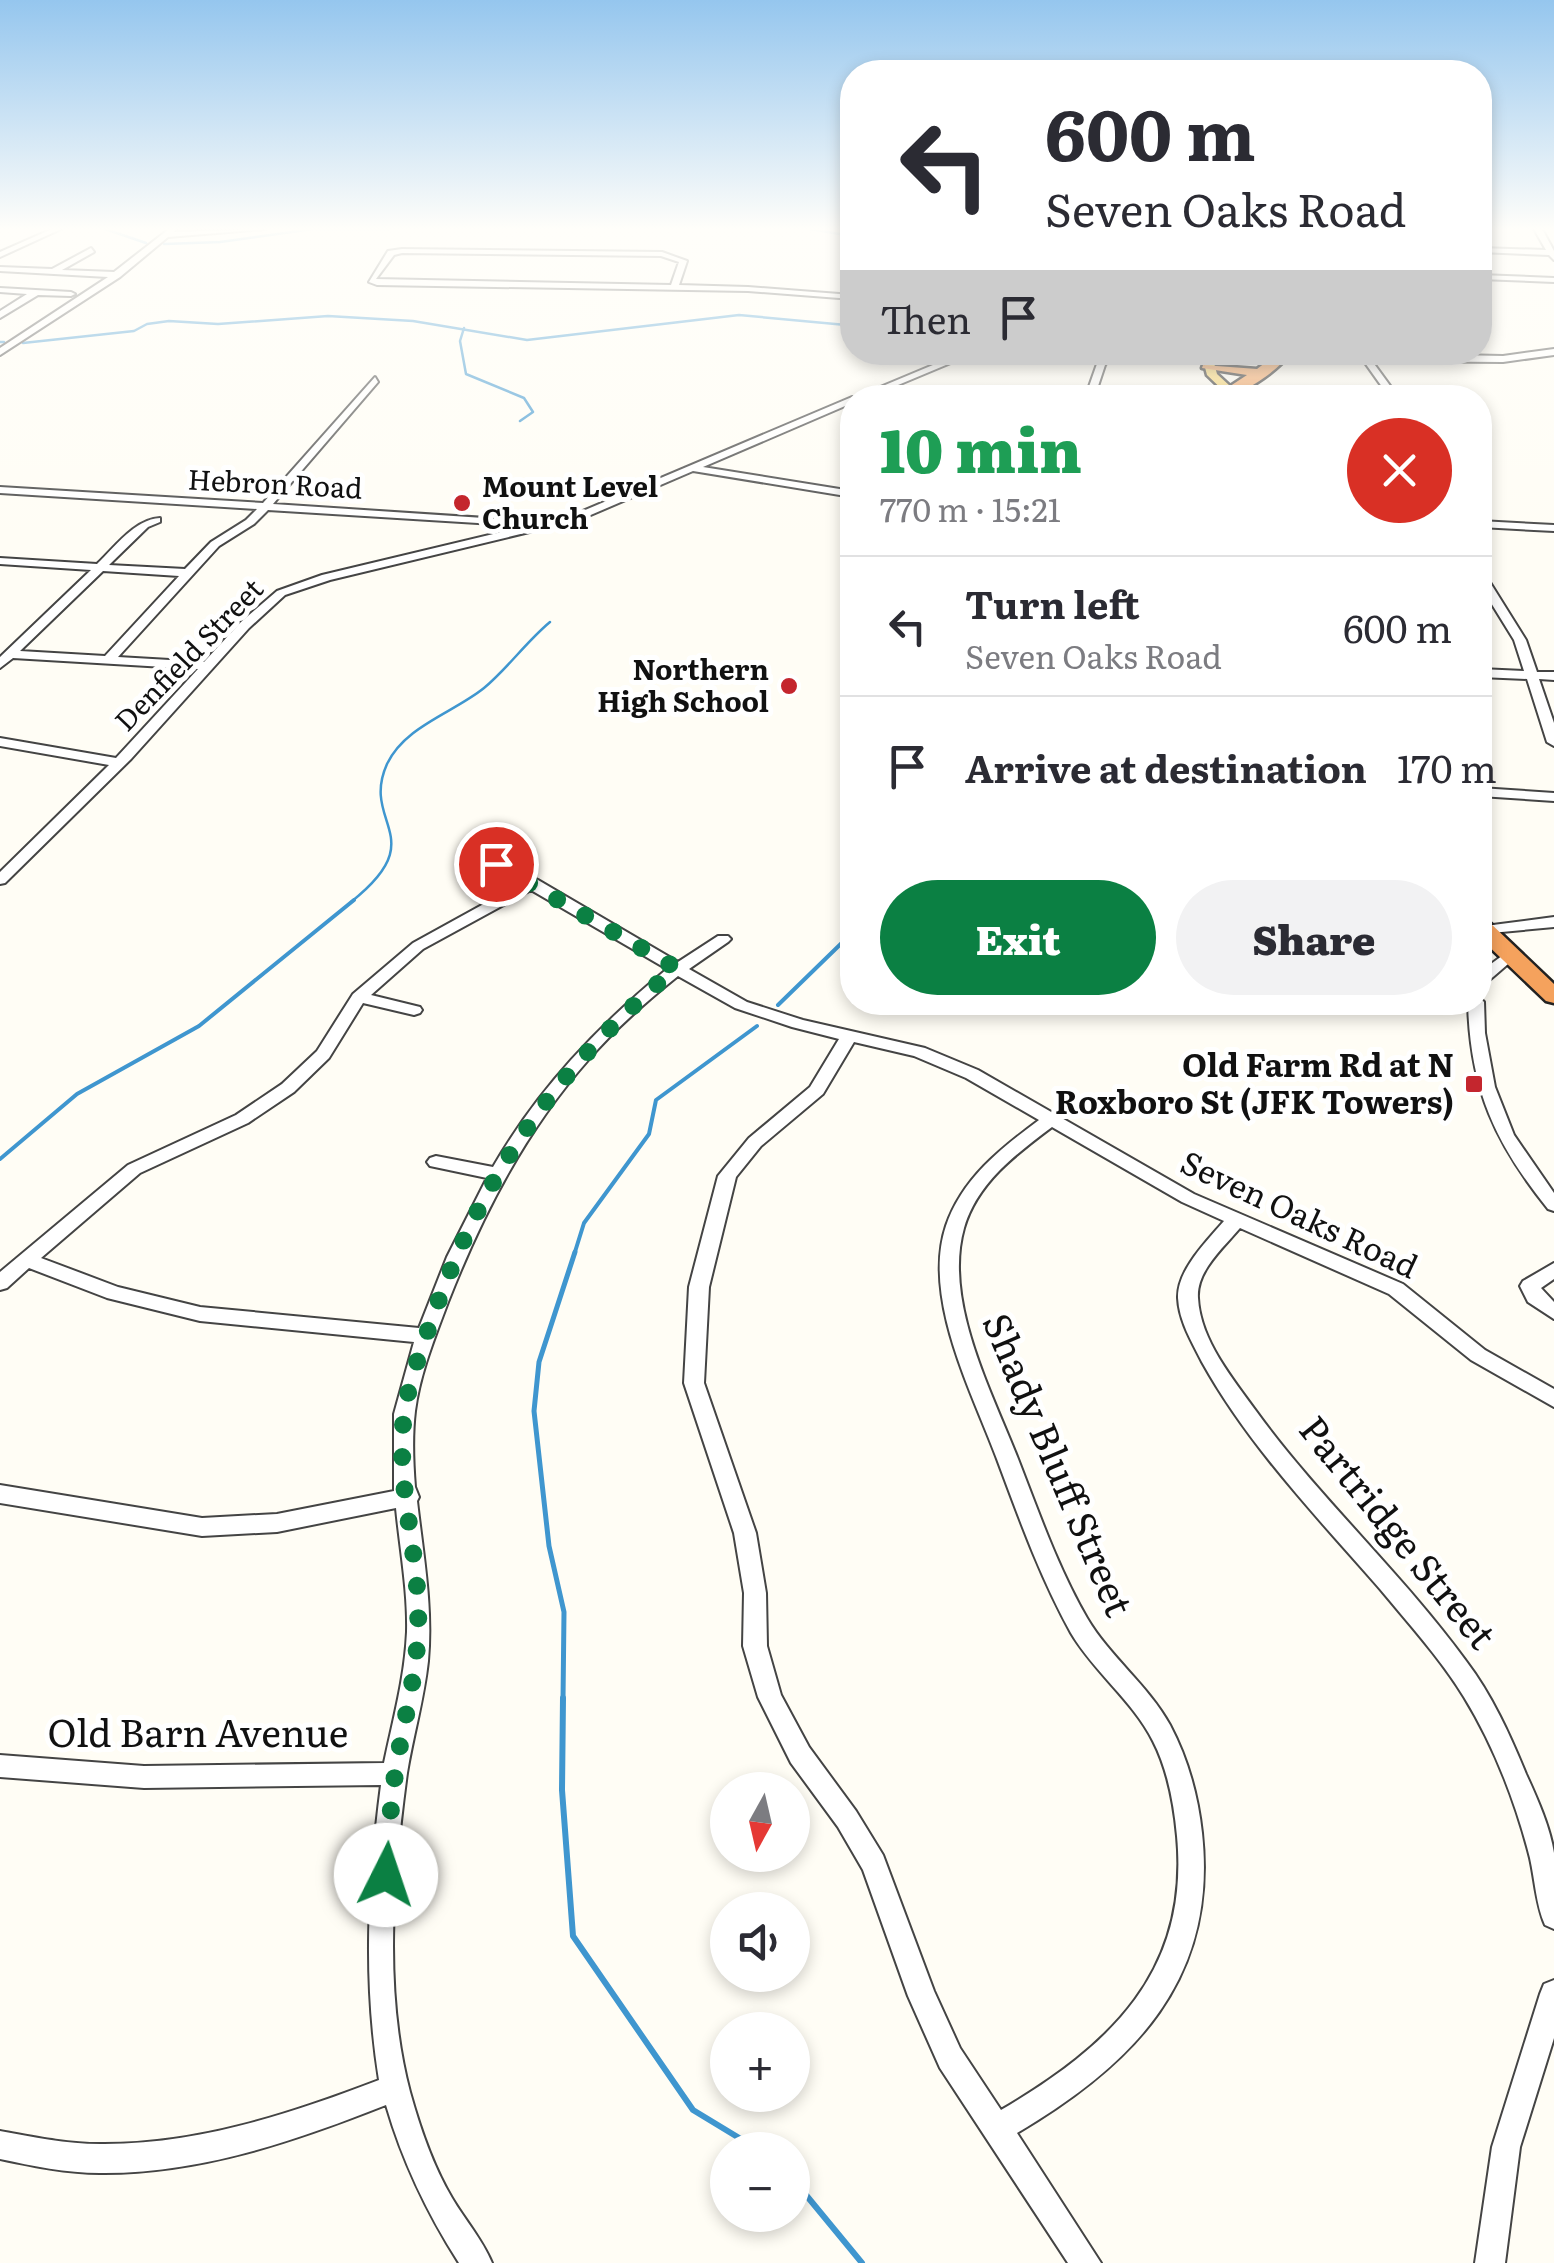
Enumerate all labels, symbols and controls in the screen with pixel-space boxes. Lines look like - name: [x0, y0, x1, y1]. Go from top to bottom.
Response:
- text: 600 m: [1045, 79, 1256, 183]
- icon: left: [880, 100, 1010, 230]
- text: Seven Oaks Road: [1045, 174, 1406, 241]
- text: Then: [880, 289, 971, 346]
- icon: arrive: [991, 290, 1046, 345]
- text: 10 min: [880, 402, 1082, 491]
- button: close: [1347, 418, 1452, 523]
- street label: Hebron Road: [187, 456, 363, 508]
- place label: Mount Level Church: [482, 464, 658, 538]
- text: 770 m · 15:21: [880, 484, 1061, 532]
- marker: Mount Level Church: [451, 492, 473, 514]
- street label: Denfield Street: [104, 567, 272, 740]
- text: Turn left: [965, 574, 1140, 631]
- text: 600 m: [1343, 598, 1452, 655]
- icon: left: [880, 599, 935, 654]
- text: Seven Oaks Road: [965, 631, 1222, 679]
- place label: Northern High School: [597, 647, 769, 721]
- marker: Northern High School: [778, 675, 800, 697]
- text: Arrive at destination: [965, 738, 1367, 795]
- text: 170 m: [1397, 738, 1497, 795]
- icon: arrive: [880, 739, 935, 794]
- pin: [454, 822, 539, 907]
- icon: arrive: [469, 837, 524, 892]
- button: Exit: [880, 880, 1156, 995]
- button: Share: [1176, 880, 1452, 995]
- place label: Old Farm Rd at N Roxboro St (JFK Towers): [1055, 1039, 1454, 1124]
- marker: Old Farm Rd at N Roxboro St (JFK Towers): [1463, 1073, 1485, 1095]
- street label: Seven Oaks Road: [1174, 1136, 1427, 1288]
- street label: Shady Bluff Street: [971, 1303, 1150, 1625]
- street label: Partridge Street: [1288, 1402, 1512, 1660]
- street label: Old Barn Avenue: [47, 1702, 349, 1759]
- north arrow: [710, 1772, 810, 1872]
- map controls: [710, 1772, 810, 2232]
- position arrow: [334, 1823, 438, 1927]
- button: sound: [710, 1892, 810, 1992]
- button: +: [710, 2012, 810, 2112]
- button: −: [710, 2132, 810, 2232]

